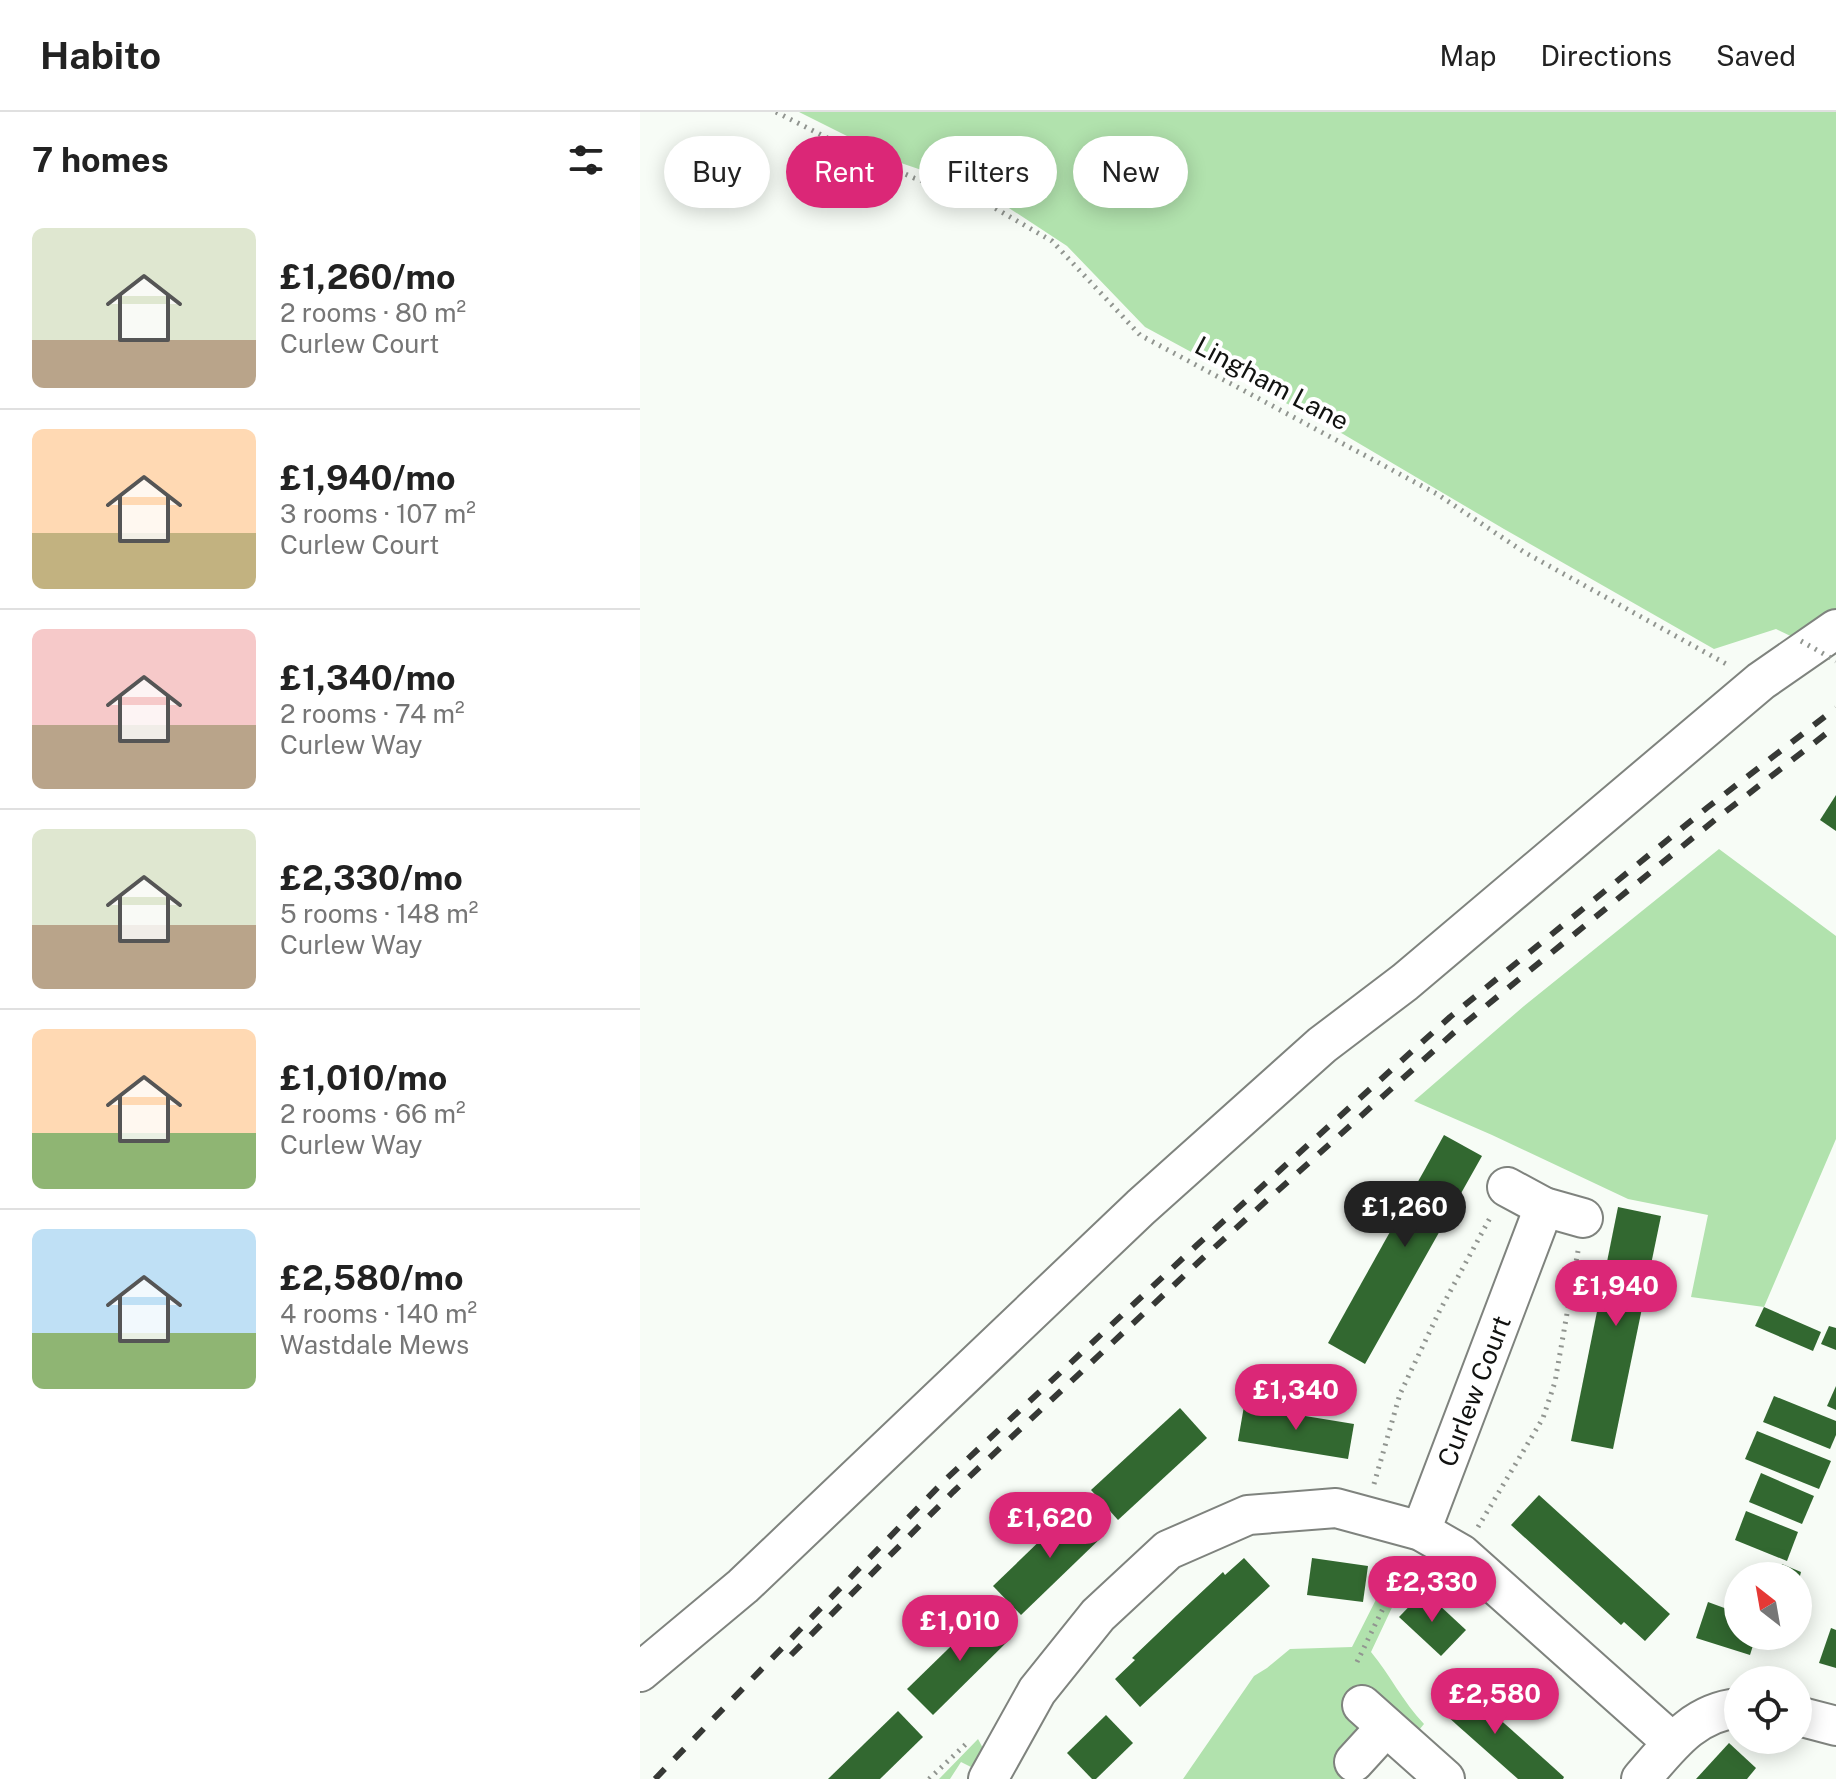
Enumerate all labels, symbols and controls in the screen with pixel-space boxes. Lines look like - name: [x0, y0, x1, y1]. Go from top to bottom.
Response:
- text: Habito: [40, 33, 161, 78]
- text: Map: [1440, 39, 1496, 72]
- text: Directions: [1540, 39, 1672, 72]
- text: Saved: [1716, 39, 1796, 72]
- chip: Buy: [664, 136, 770, 208]
- chip: Rent: [786, 136, 903, 208]
- chip: Filters: [919, 136, 1057, 208]
- chip: New: [1073, 136, 1188, 208]
- icon: filters: [564, 138, 608, 182]
- text: 7 homes: [32, 140, 169, 180]
- text: £1,260/mo: [280, 257, 456, 297]
- icon: home: [96, 260, 192, 356]
- text: 2 rooms · 80 m²: [280, 297, 466, 328]
- text: Curlew Court: [280, 328, 439, 359]
- street label: Lingham Lane: [1190, 329, 1354, 437]
- text: £1,940/mo: [280, 458, 455, 498]
- icon: home: [96, 461, 192, 557]
- text: 3 rooms · 107 m²: [280, 498, 476, 529]
- text: Curlew Court: [280, 529, 439, 560]
- text: £1,340/mo: [280, 658, 456, 698]
- icon: home: [96, 661, 192, 757]
- text: 2 rooms · 74 m²: [280, 698, 465, 729]
- text: Curlew Way: [280, 729, 423, 760]
- text: £2,330/mo: [280, 858, 463, 898]
- icon: home: [96, 861, 192, 957]
- text: 5 rooms · 148 m²: [280, 898, 478, 929]
- text: Curlew Way: [280, 929, 423, 960]
- text: £1,010/mo: [280, 1058, 447, 1098]
- icon: home: [96, 1061, 192, 1157]
- text: 2 rooms · 66 m²: [280, 1098, 466, 1129]
- text: Curlew Way: [280, 1129, 423, 1160]
- pin: £1,260: [1340, 1181, 1470, 1249]
- text: £1,260: [1362, 1191, 1448, 1222]
- text: £2,580/mo: [280, 1258, 464, 1298]
- pin: £1,940: [1551, 1260, 1681, 1328]
- icon: home: [96, 1261, 192, 1357]
- text: £1,940: [1573, 1270, 1659, 1301]
- text: 4 rooms · 140 m²: [280, 1298, 477, 1329]
- street label: Curlew Court: [1431, 1311, 1517, 1471]
- text: Wastdale Mews: [280, 1329, 469, 1360]
- pin: £1,340: [1231, 1364, 1361, 1432]
- text: £1,340: [1253, 1374, 1339, 1405]
- pin: £1,620: [985, 1492, 1115, 1560]
- text: £1,620: [1007, 1502, 1093, 1533]
- pin: £2,330: [1367, 1556, 1497, 1624]
- north arrow: [1724, 1562, 1812, 1650]
- map controls: [1724, 1562, 1812, 1754]
- text: £2,330: [1386, 1566, 1478, 1597]
- pin: £1,010: [895, 1595, 1025, 1663]
- text: £1,010: [920, 1605, 1000, 1636]
- button: locate: [1724, 1666, 1812, 1754]
- pin: £2,580: [1430, 1668, 1560, 1736]
- text: £2,580: [1449, 1678, 1541, 1709]

